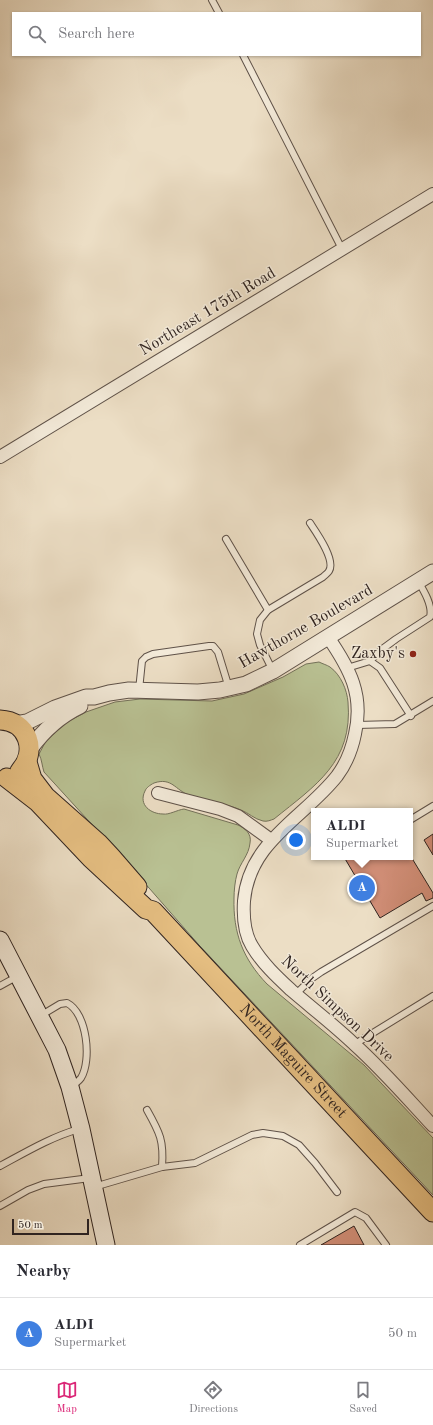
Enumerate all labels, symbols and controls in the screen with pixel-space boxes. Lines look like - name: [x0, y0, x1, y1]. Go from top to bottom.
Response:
- search box: [12, 12, 421, 56]
- icon: search: [26, 23, 48, 45]
- text: Search here: [58, 27, 135, 42]
- street label: Northeast 175th Road: [137, 265, 279, 359]
- street label: Hawthorne Boulevard: [236, 582, 376, 672]
- place label: Zaxby's: [351, 646, 405, 662]
- marker: Zaxby's: [408, 649, 418, 659]
- popup: [311, 808, 413, 860]
- text: ALDI: [326, 819, 366, 834]
- your location: [286, 830, 306, 850]
- text: Supermarket: [326, 837, 398, 850]
- pin: A: [349, 873, 375, 903]
- street label: North Simpson Drive: [278, 953, 396, 1065]
- street label: North Maguire Street: [236, 1001, 350, 1122]
- scale bar: [12, 1217, 89, 1236]
- text: 50 m: [18, 1220, 43, 1231]
- text: Nearby: [16, 1263, 71, 1280]
- text: ALDI: [54, 1318, 94, 1333]
- text: A: [24, 1327, 34, 1340]
- text: 50 m: [388, 1327, 417, 1340]
- text: Supermarket: [54, 1336, 126, 1349]
- tab: Map: [56, 1379, 78, 1417]
- tab: Directions: [189, 1379, 238, 1417]
- tab: Saved: [349, 1379, 377, 1417]

